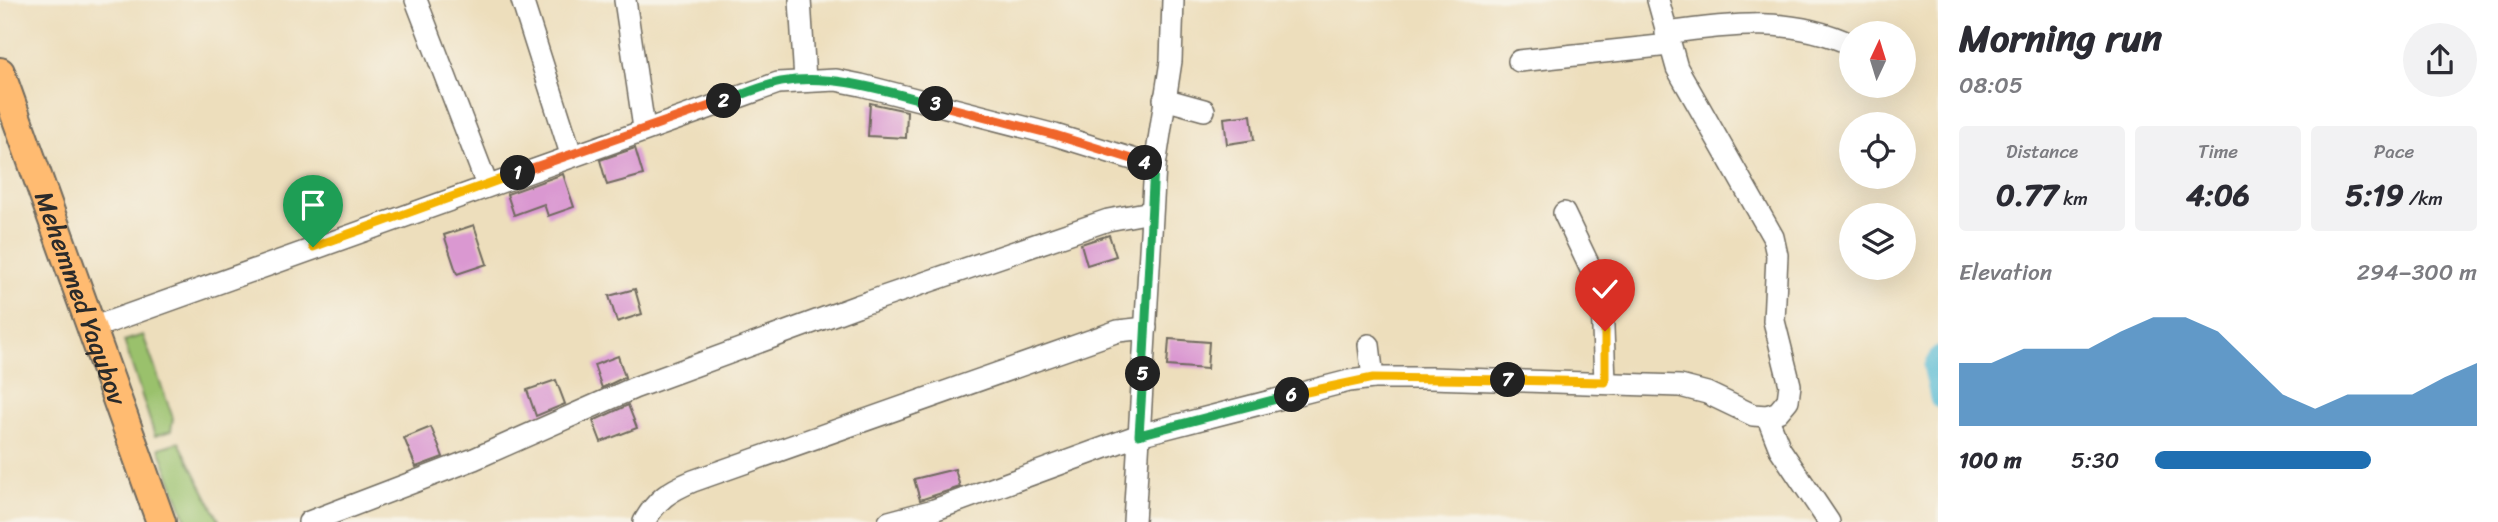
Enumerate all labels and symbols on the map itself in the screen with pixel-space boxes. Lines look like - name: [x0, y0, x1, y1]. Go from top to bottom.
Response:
- north arrow: [1839, 21, 1916, 98]
- pin: 2: [706, 84, 742, 119]
- pin: 3: [918, 86, 954, 122]
- pin: 4: [1128, 146, 1162, 180]
- pin: 1: [500, 156, 536, 190]
- pin: [283, 175, 343, 247]
- street label: Mehemmed Yaqubov: [21, 184, 141, 413]
- pin: [1575, 259, 1635, 331]
- pin: 5: [1126, 356, 1160, 392]
- pin: 7: [1490, 362, 1526, 398]
- pin: 6: [1274, 378, 1310, 412]

